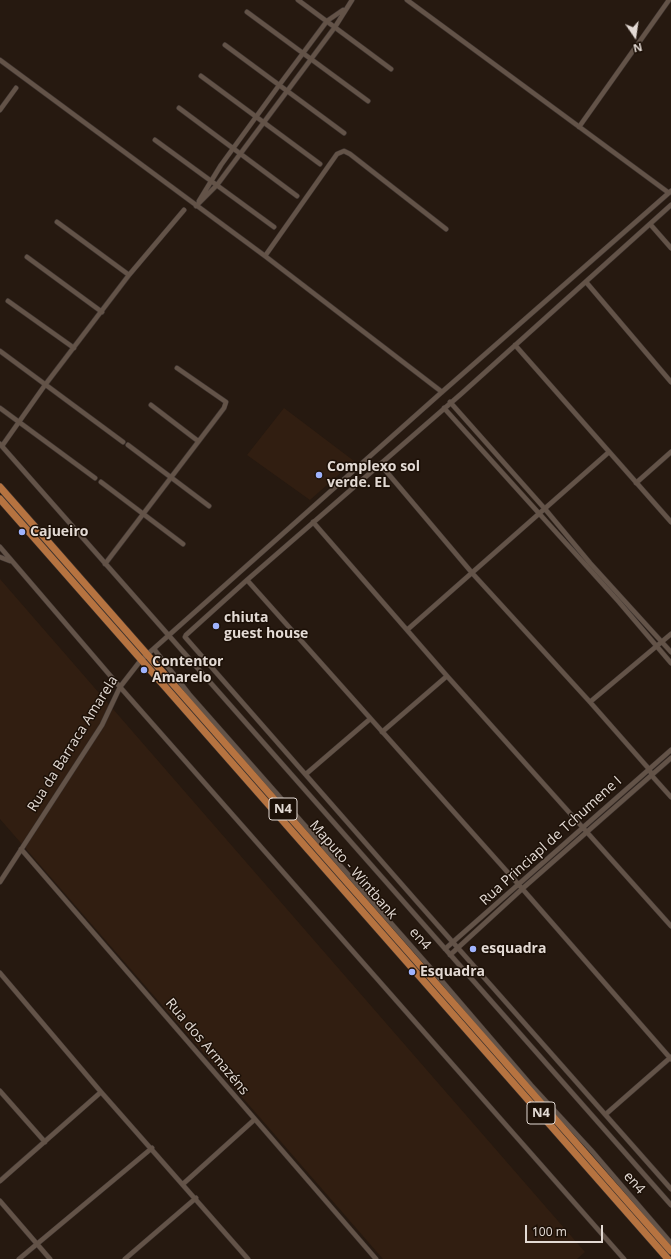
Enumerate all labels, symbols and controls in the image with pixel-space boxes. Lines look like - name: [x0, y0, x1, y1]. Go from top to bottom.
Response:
- north arrow: [615, 16, 655, 56]
- text: N: [632, 40, 644, 56]
- place label: Complexo sol verde. EL: [327, 459, 420, 492]
- marker: Complexo sol verde. EL: [314, 470, 324, 480]
- place label: Cajueiro: [30, 524, 88, 540]
- marker: Cajueiro: [17, 527, 27, 537]
- place label: chiuta guest house: [224, 610, 308, 642]
- marker: chiuta guest house: [211, 621, 221, 631]
- place label: Contentor Amarelo: [152, 654, 223, 686]
- marker: Contentor Amarelo: [139, 665, 149, 675]
- street label: Rua da Barraca Amarela: [24, 673, 122, 815]
- street label: Rua Princiapl de Tchumene I: [477, 773, 625, 909]
- road number: N4: [269, 798, 297, 820]
- street label: Maputo - Wintbank: [306, 817, 400, 923]
- street label: en4: [406, 924, 434, 954]
- place label: esquadra: [481, 941, 546, 957]
- marker: esquadra: [468, 944, 478, 954]
- place label: Esquadra: [420, 964, 485, 980]
- marker: Esquadra: [407, 967, 417, 977]
- street label: Rua dos Armazéns: [162, 995, 252, 1099]
- road number: N4: [527, 1102, 555, 1124]
- street label: en4: [620, 1168, 648, 1198]
- scale bar: [527, 1217, 605, 1243]
- text: 100 m: [532, 1223, 567, 1240]

